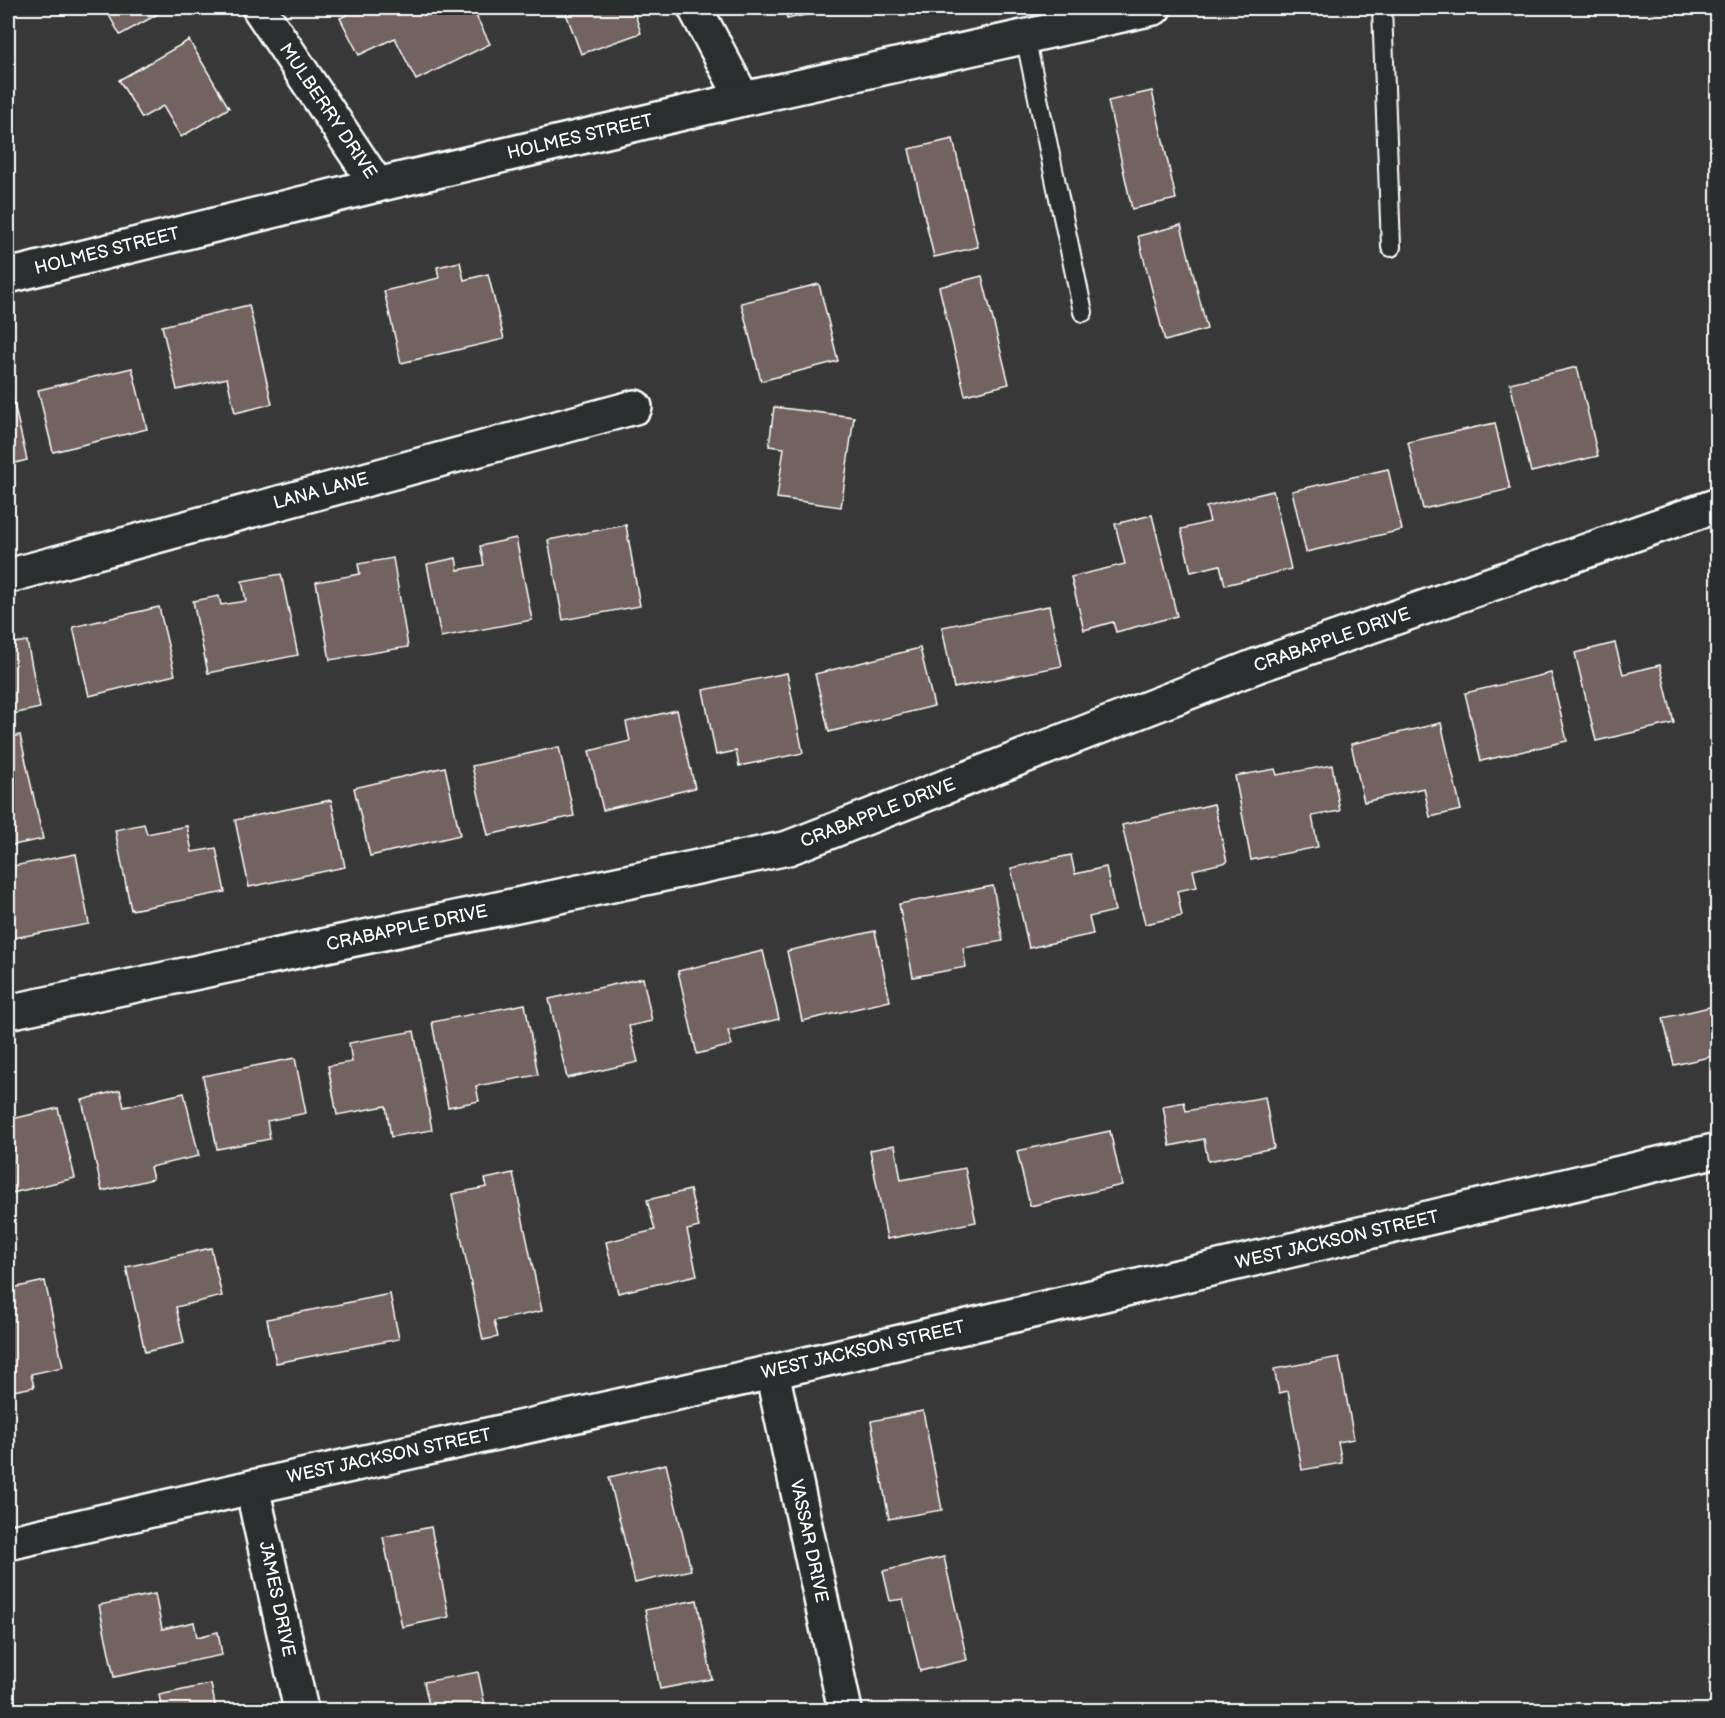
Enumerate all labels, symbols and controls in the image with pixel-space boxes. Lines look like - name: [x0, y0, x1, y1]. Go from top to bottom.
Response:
- street label: MULBERRY DRIVE: [275, 39, 381, 183]
- street label: HOLMES STREET: [505, 110, 655, 164]
- street label: HOLMES STREET: [32, 223, 182, 279]
- street label: LANA LANE: [271, 468, 371, 514]
- street label: CRABAPPLE DRIVE: [1251, 603, 1413, 677]
- street label: CRABAPPLE DRIVE: [798, 774, 959, 852]
- street label: CRABAPPLE DRIVE: [325, 901, 490, 955]
- street label: WEST JACKSON STREET: [1233, 1206, 1441, 1274]
- street label: WEST JACKSON STREET: [759, 1316, 967, 1384]
- street label: WEST JACKSON STREET: [285, 1424, 493, 1488]
- street label: VASSAR DRIVE: [786, 1477, 832, 1605]
- street label: JAMES DRIVE: [255, 1539, 299, 1659]

